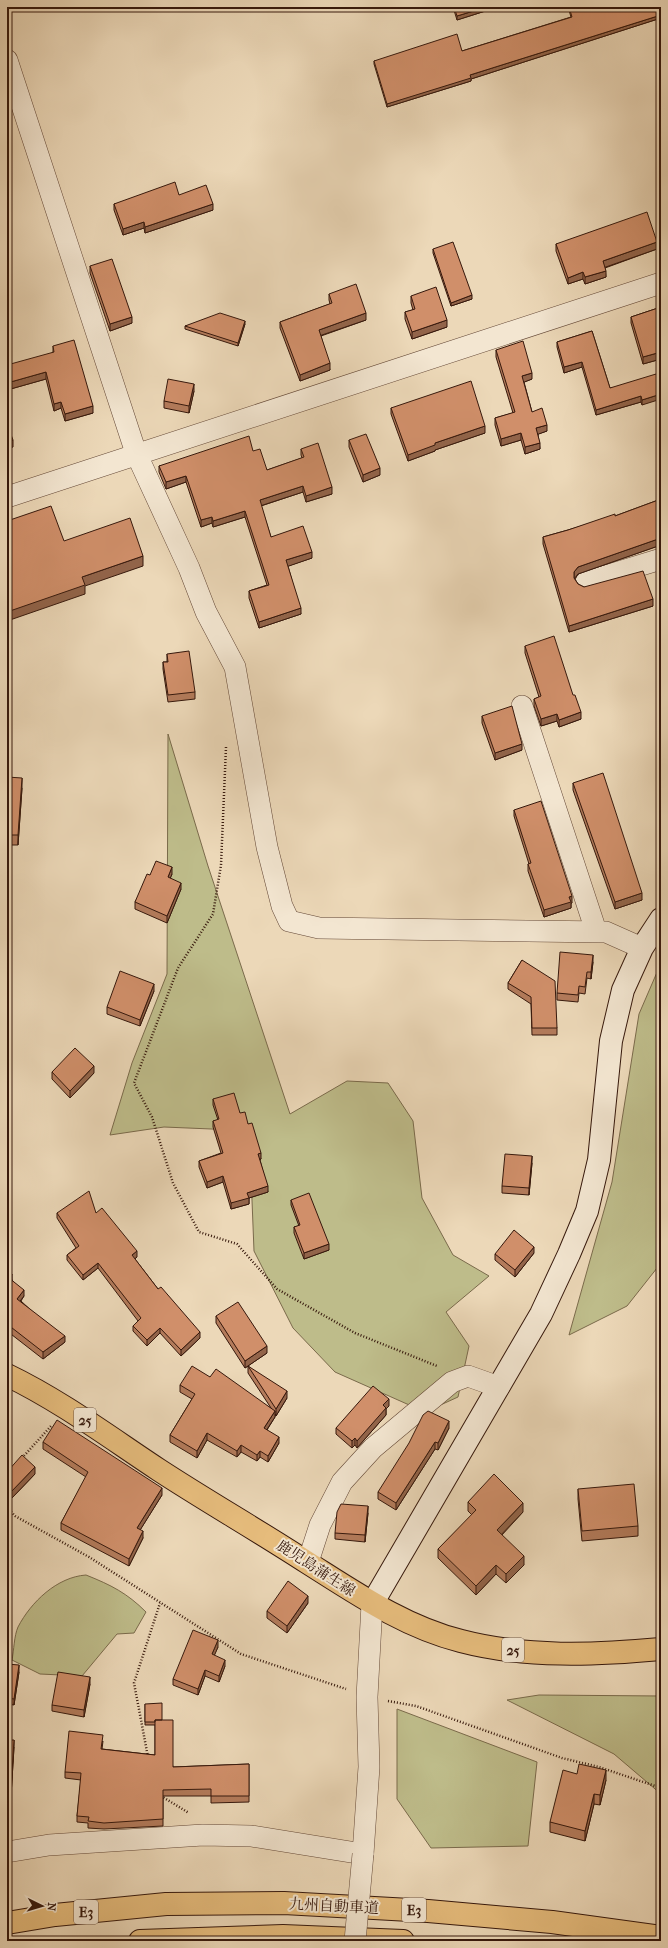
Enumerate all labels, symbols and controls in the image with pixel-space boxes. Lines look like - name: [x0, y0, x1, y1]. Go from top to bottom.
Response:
- road number: 25: [74, 1408, 96, 1432]
- street label: 鹿児島蒲生線: [273, 1536, 359, 1600]
- road number: 25: [502, 1638, 524, 1662]
- north arrow: [22, 1886, 62, 1926]
- street label: 九州自動車道: [289, 1895, 379, 1917]
- road number: E3: [402, 1898, 426, 1922]
- road number: E3: [74, 1900, 98, 1924]
- text: N: [45, 1902, 58, 1912]

